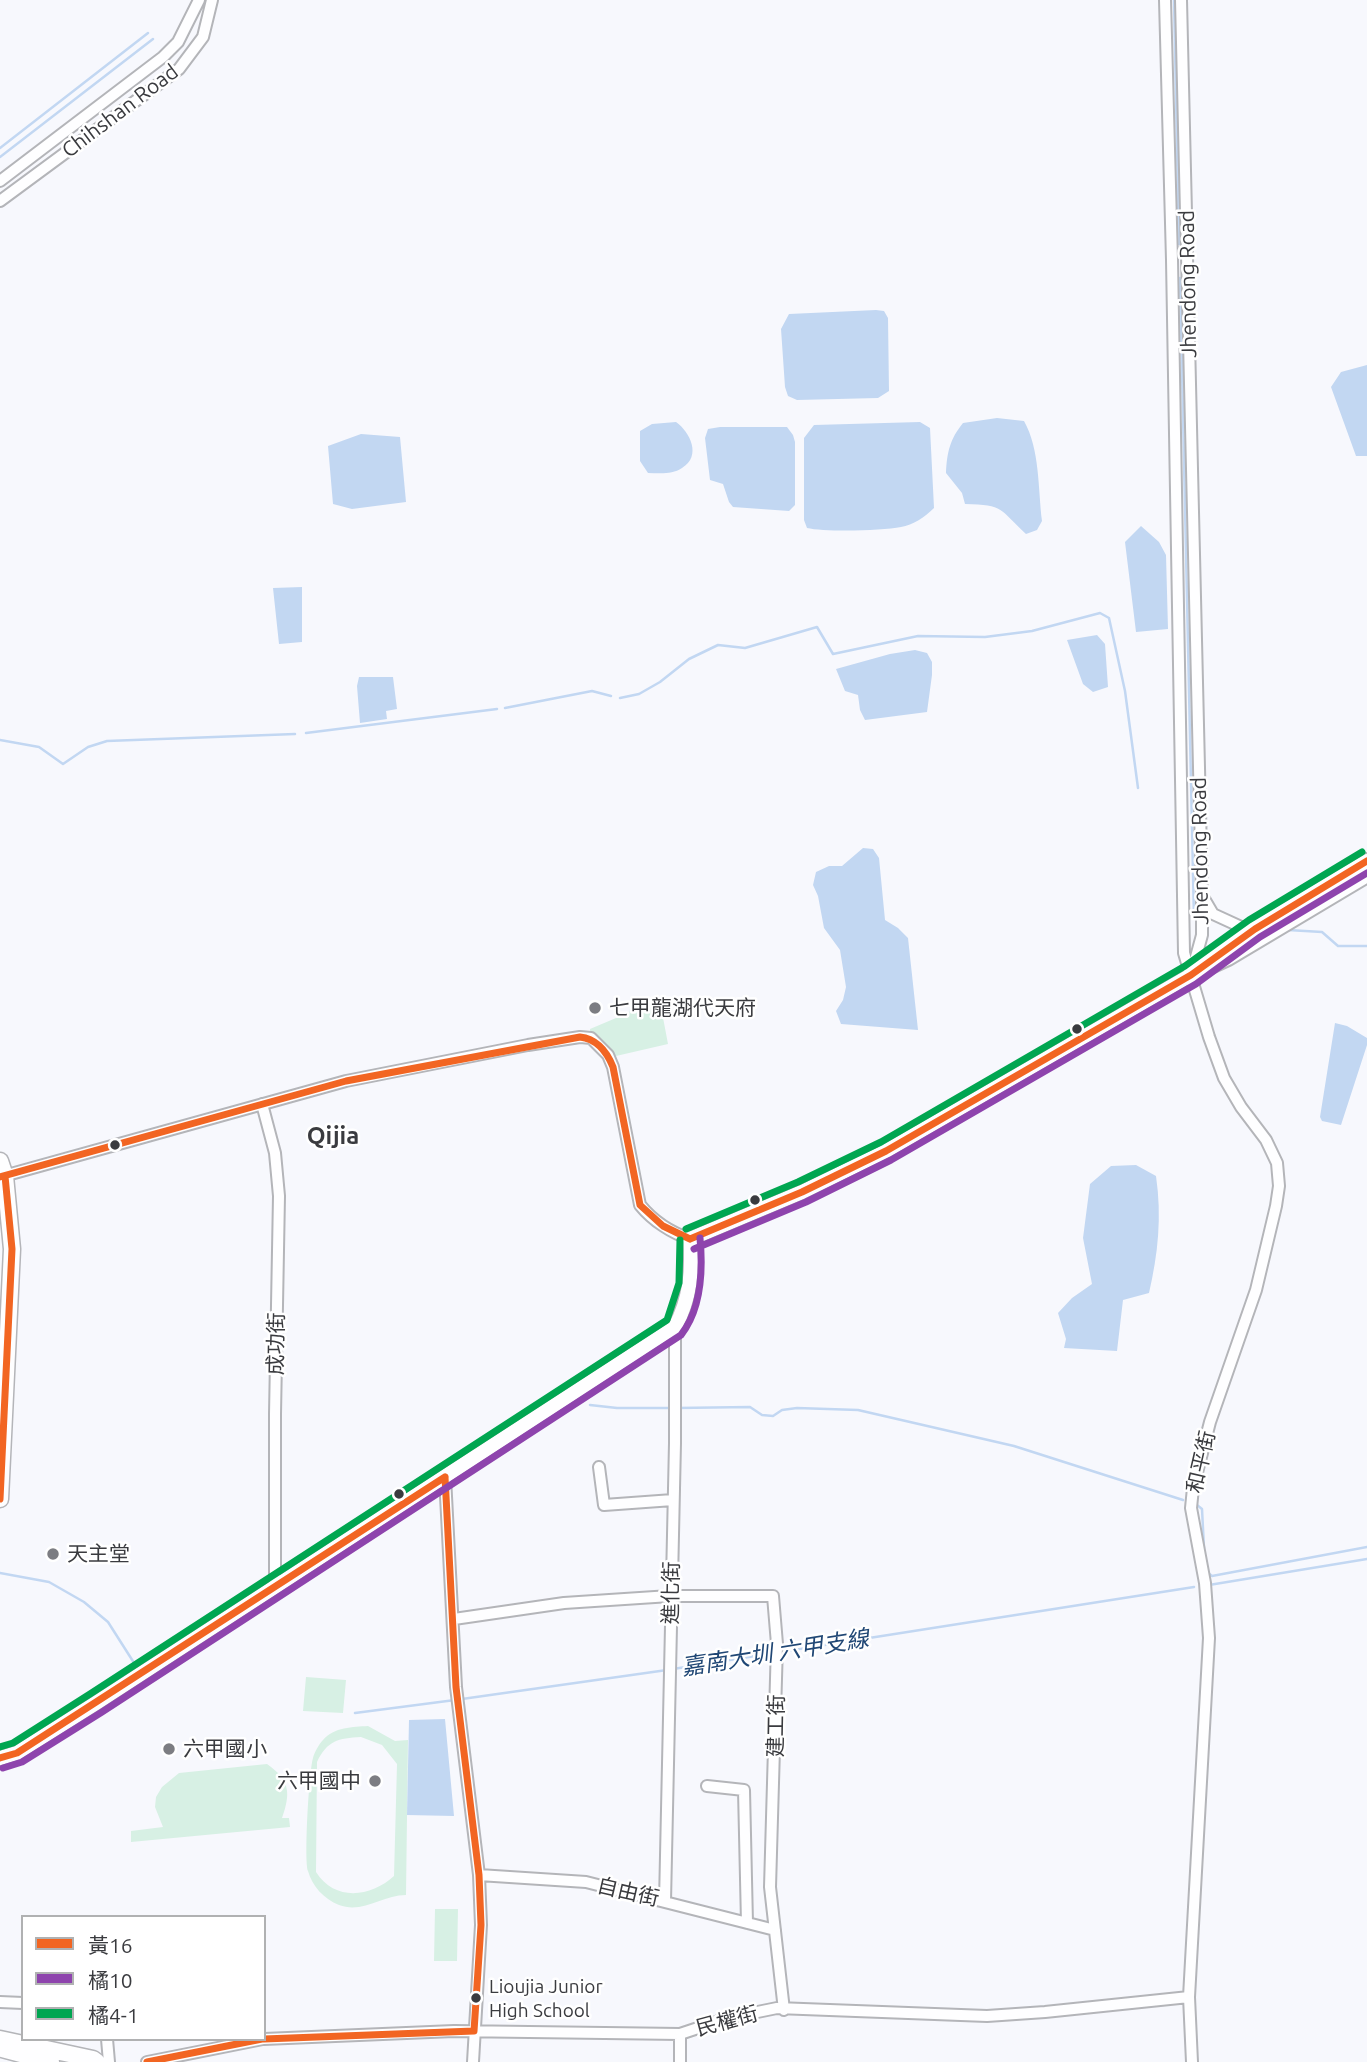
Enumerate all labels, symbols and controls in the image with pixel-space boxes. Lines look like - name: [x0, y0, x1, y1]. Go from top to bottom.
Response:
- street label: Chihshan Road: [57, 59, 183, 163]
- street label: Jhendong Road: [1174, 210, 1202, 358]
- street label: Jhendong Road: [1186, 777, 1214, 925]
- place label: 七甲龍湖代天府: [609, 995, 756, 1021]
- marker: 七甲龍湖代天府: [587, 1000, 603, 1016]
- unlabelled marker: [1070, 1022, 1084, 1036]
- district label: Qijia: [307, 1122, 359, 1150]
- unlabelled marker: [108, 1138, 122, 1152]
- unlabelled marker: [748, 1193, 762, 1207]
- street label: 成功街: [263, 1312, 289, 1376]
- street label: 和平街: [1182, 1428, 1220, 1496]
- unlabelled marker: [392, 1487, 406, 1501]
- place label: 天主堂: [67, 1541, 130, 1567]
- marker: 天主堂: [45, 1546, 61, 1562]
- street label: 進化街: [658, 1561, 684, 1625]
- water label: 嘉南大圳 六甲支線: [679, 1625, 871, 1681]
- street label: 建工街: [763, 1694, 789, 1758]
- place label: 六甲國小: [183, 1736, 267, 1762]
- marker: 六甲國小: [161, 1741, 177, 1757]
- place label: 六甲國中: [277, 1768, 361, 1794]
- marker: 六甲國中: [367, 1773, 383, 1789]
- street label: 自由街: [594, 1873, 662, 1911]
- legend: [21, 1915, 266, 2041]
- text: 黃16: [88, 1933, 133, 1957]
- text: 橘10: [88, 1968, 133, 1992]
- place label: Lioujia Junior High School: [489, 1976, 603, 2020]
- marker: Lioujia Junior High School: [469, 1991, 483, 2005]
- street label: 民權街: [693, 2001, 761, 2041]
- text: 橘4-1: [88, 2003, 139, 2027]

